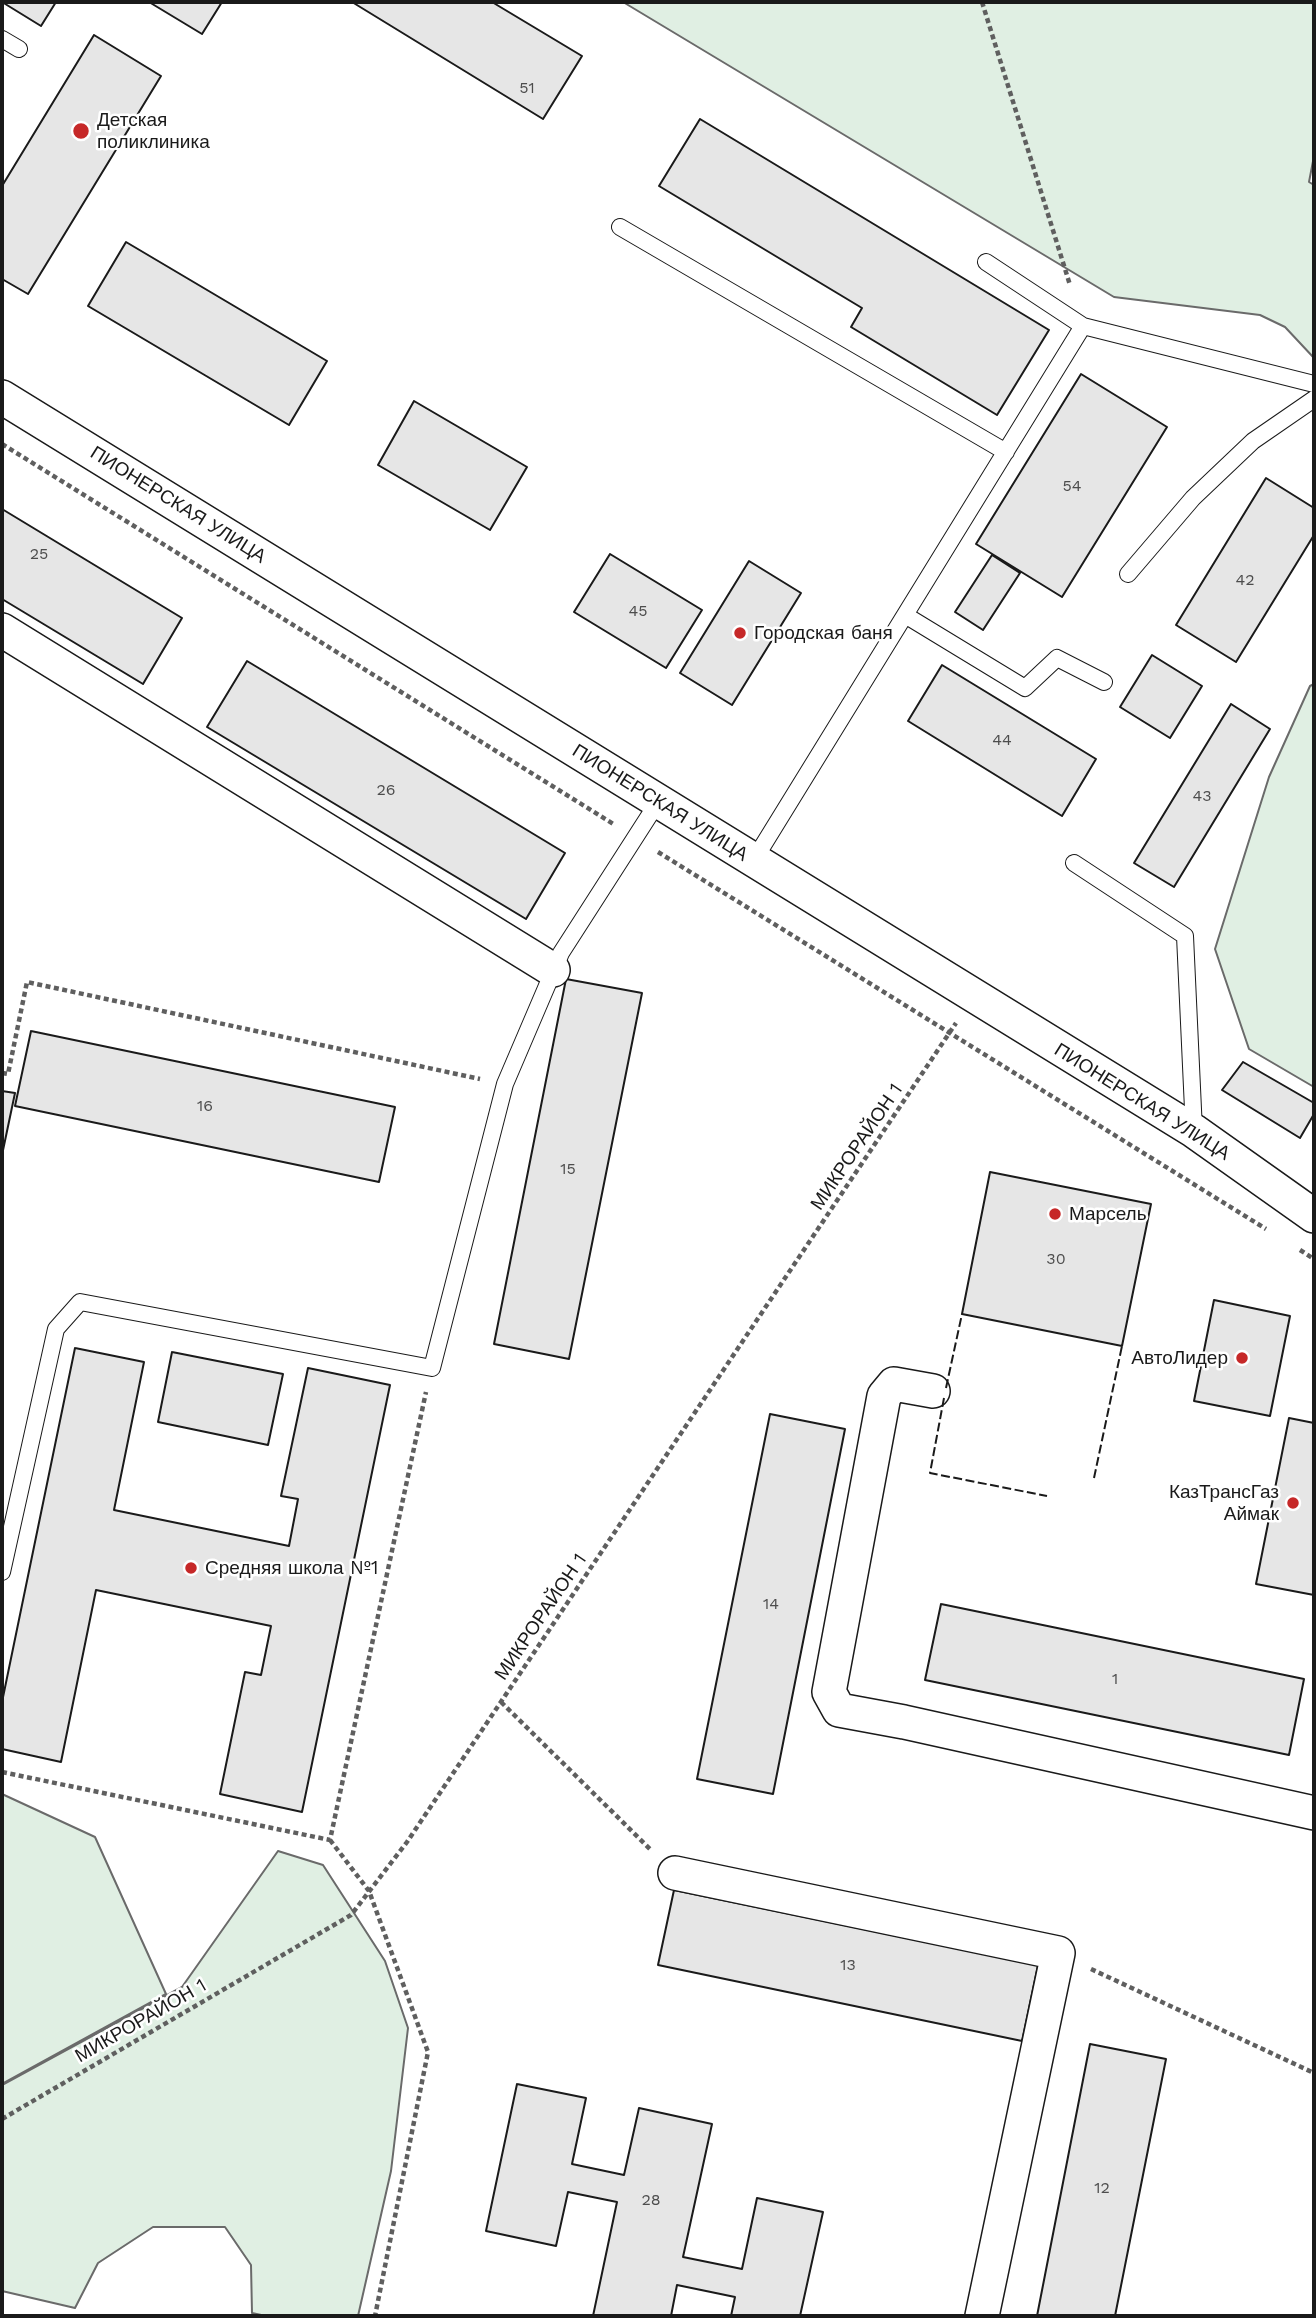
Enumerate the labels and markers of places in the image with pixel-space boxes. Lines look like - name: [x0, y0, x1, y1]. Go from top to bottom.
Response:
- place label: Детская поликлиника: [97, 109, 210, 153]
- marker: Детская поликлиника: [71, 121, 91, 141]
- place label: Городская баня: [754, 622, 893, 644]
- marker: Городская баня: [732, 625, 748, 641]
- place label: Марсель: [1069, 1203, 1147, 1225]
- marker: Марсель: [1047, 1206, 1063, 1222]
- place label: АвтоЛидер: [1131, 1347, 1228, 1369]
- marker: АвтоЛидер: [1234, 1350, 1250, 1366]
- place label: КазТрансГаз Аймак: [1169, 1481, 1279, 1525]
- marker: КазТрансГаз Аймак: [1285, 1495, 1301, 1511]
- place label: Средняя школа №1: [205, 1557, 378, 1579]
- marker: Средняя школа №1: [183, 1560, 199, 1576]

